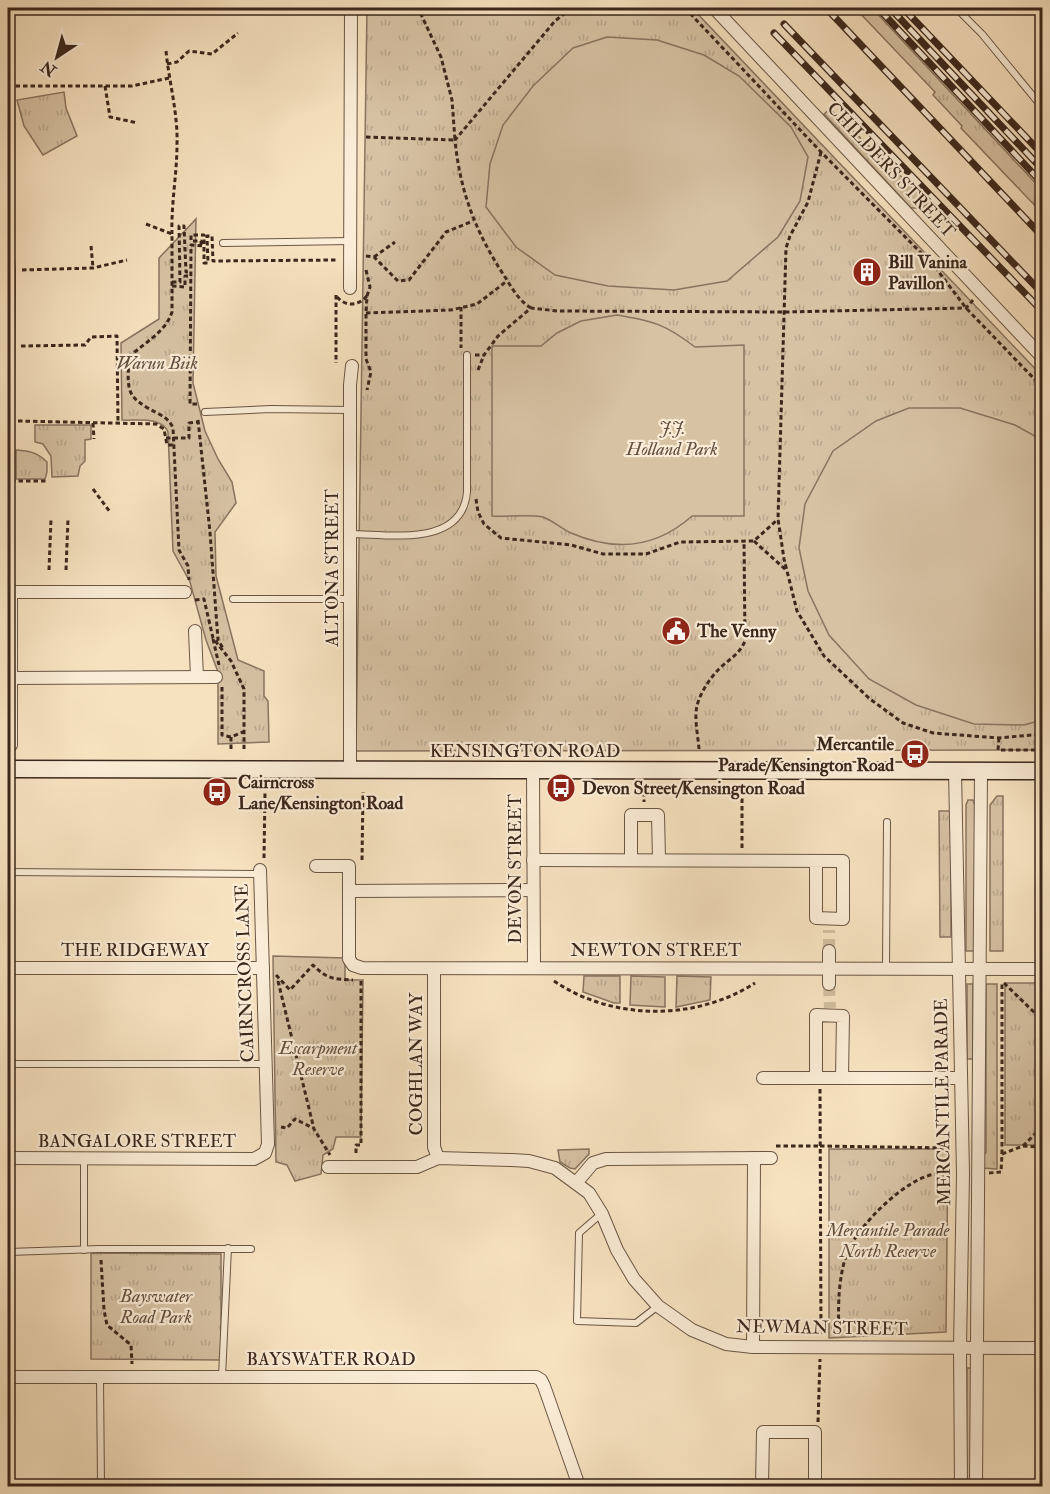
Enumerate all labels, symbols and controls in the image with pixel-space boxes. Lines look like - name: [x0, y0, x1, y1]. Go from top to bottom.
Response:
- north arrow: [27, 27, 87, 87]
- text: N: [37, 56, 61, 81]
- street label: CHILDERS STREET: [822, 97, 961, 243]
- place label: Bill Vanina Pavillon: [888, 251, 967, 295]
- building icon: Bill Vanina Pavillon: [851, 256, 883, 288]
- park label: Warun Biik: [116, 352, 198, 375]
- park label: J.J. Holland Park: [625, 417, 718, 461]
- street label: ALTONA STREET: [321, 489, 344, 648]
- public building icon: The Venny: [660, 615, 692, 647]
- place label: The Venny: [696, 620, 777, 643]
- place label: Mercantile Parade/Kensington Road: [718, 733, 894, 777]
- bus stop icon: Mercantile Parade/Kensington Road: [899, 738, 931, 770]
- street label: KENSINGTON ROAD: [430, 740, 620, 763]
- place label: Cairncross Lane/Kensington Road: [238, 771, 403, 815]
- bus stop icon: Devon Street/Kensington Road: [545, 772, 577, 804]
- bus stop icon: Cairncross Lane/Kensington Road: [201, 776, 233, 808]
- place label: Devon Street/Kensington Road: [582, 777, 805, 800]
- street label: DEVON STREET: [504, 794, 527, 944]
- street label: CAIRNCROSS LANE: [230, 883, 260, 1063]
- street label: THE RIDGEWAY: [61, 939, 210, 962]
- street label: NEWTON STREET: [571, 939, 742, 962]
- street label: COGHLAN WAY: [405, 992, 428, 1135]
- street label: MERCANTILE PARADE: [930, 998, 956, 1206]
- park label: Escarpment Reserve: [278, 1037, 358, 1081]
- street label: BANGALORE STREET: [38, 1130, 237, 1153]
- park label: Mercantile Parade North Reserve: [825, 1219, 951, 1263]
- park label: Bayswater Road Park: [119, 1285, 193, 1329]
- street label: NEWMAN STREET: [736, 1315, 909, 1341]
- street label: BAYSWATER ROAD: [246, 1348, 416, 1371]

